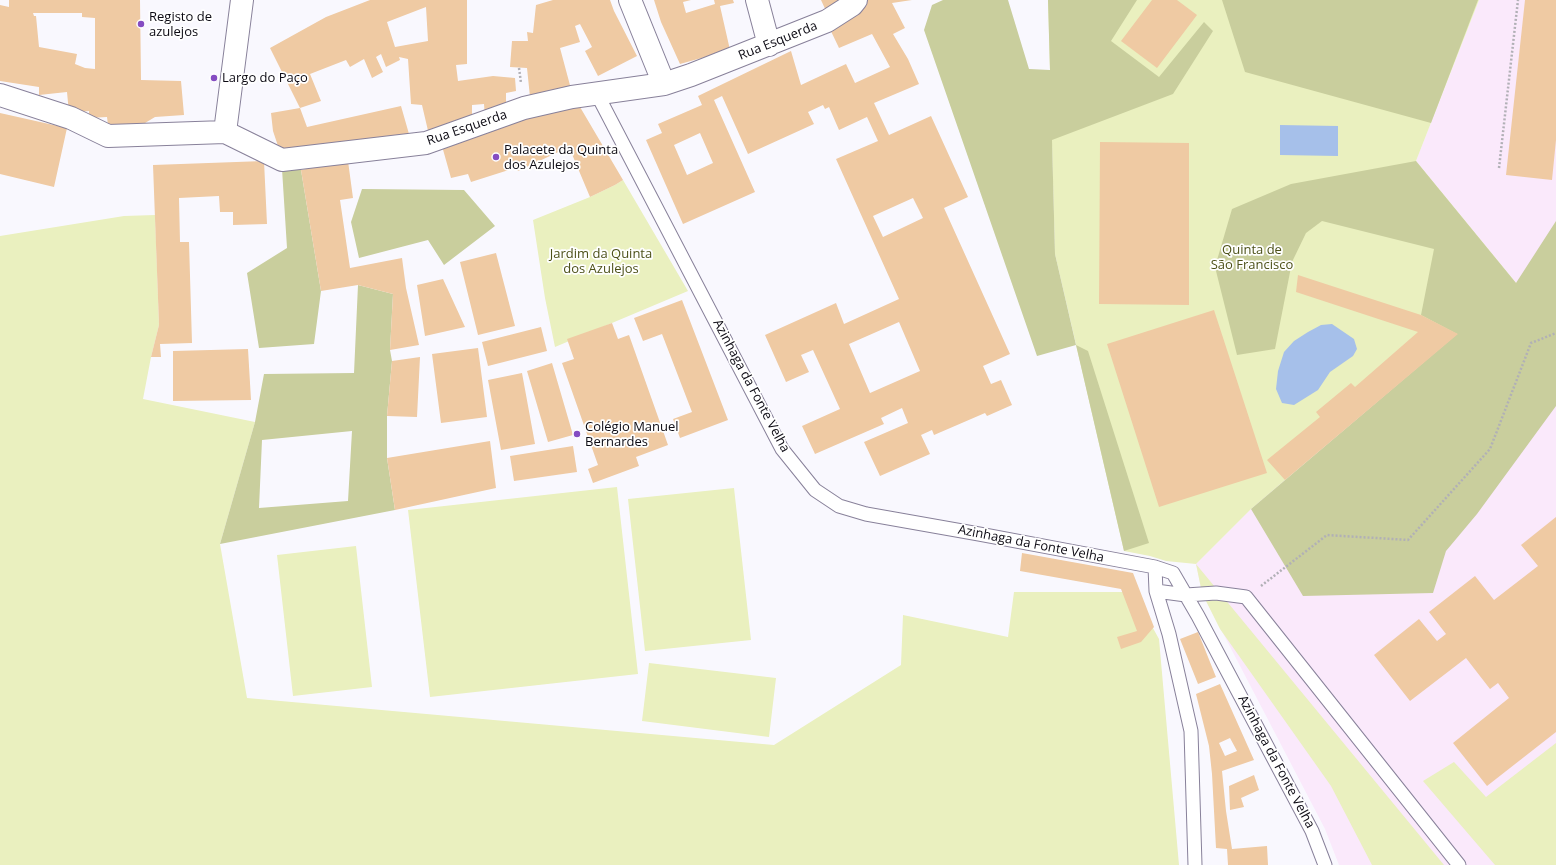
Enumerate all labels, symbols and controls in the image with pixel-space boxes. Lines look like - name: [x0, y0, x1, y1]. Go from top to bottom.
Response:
- place label: Registo de azulejos: [149, 9, 212, 40]
- street label: Rua Esquerda: [736, 18, 820, 64]
- marker: Registo de azulejos: [136, 19, 146, 29]
- place label: Largo do Paço: [222, 70, 308, 86]
- marker: Largo do Paço: [209, 73, 219, 83]
- street label: Rua Esquerda: [425, 107, 509, 149]
- place label: Palacete da Quinta dos Azulejos: [504, 142, 618, 173]
- marker: Palacete da Quinta dos Azulejos: [491, 152, 501, 162]
- park label: Quinta de São Francisco: [1211, 242, 1293, 273]
- park label: Jardim da Quinta dos Azulejos: [550, 246, 652, 277]
- street label: Azinhaga da Fonte Velha: [709, 317, 793, 455]
- place label: Colégio Manuel Bernardes: [585, 419, 679, 450]
- marker: Colégio Manuel Bernardes: [572, 429, 582, 439]
- street label: Azinhaga da Fonte Velha: [957, 522, 1105, 566]
- street label: Azinhaga da Fonte Velha: [1234, 693, 1318, 831]

